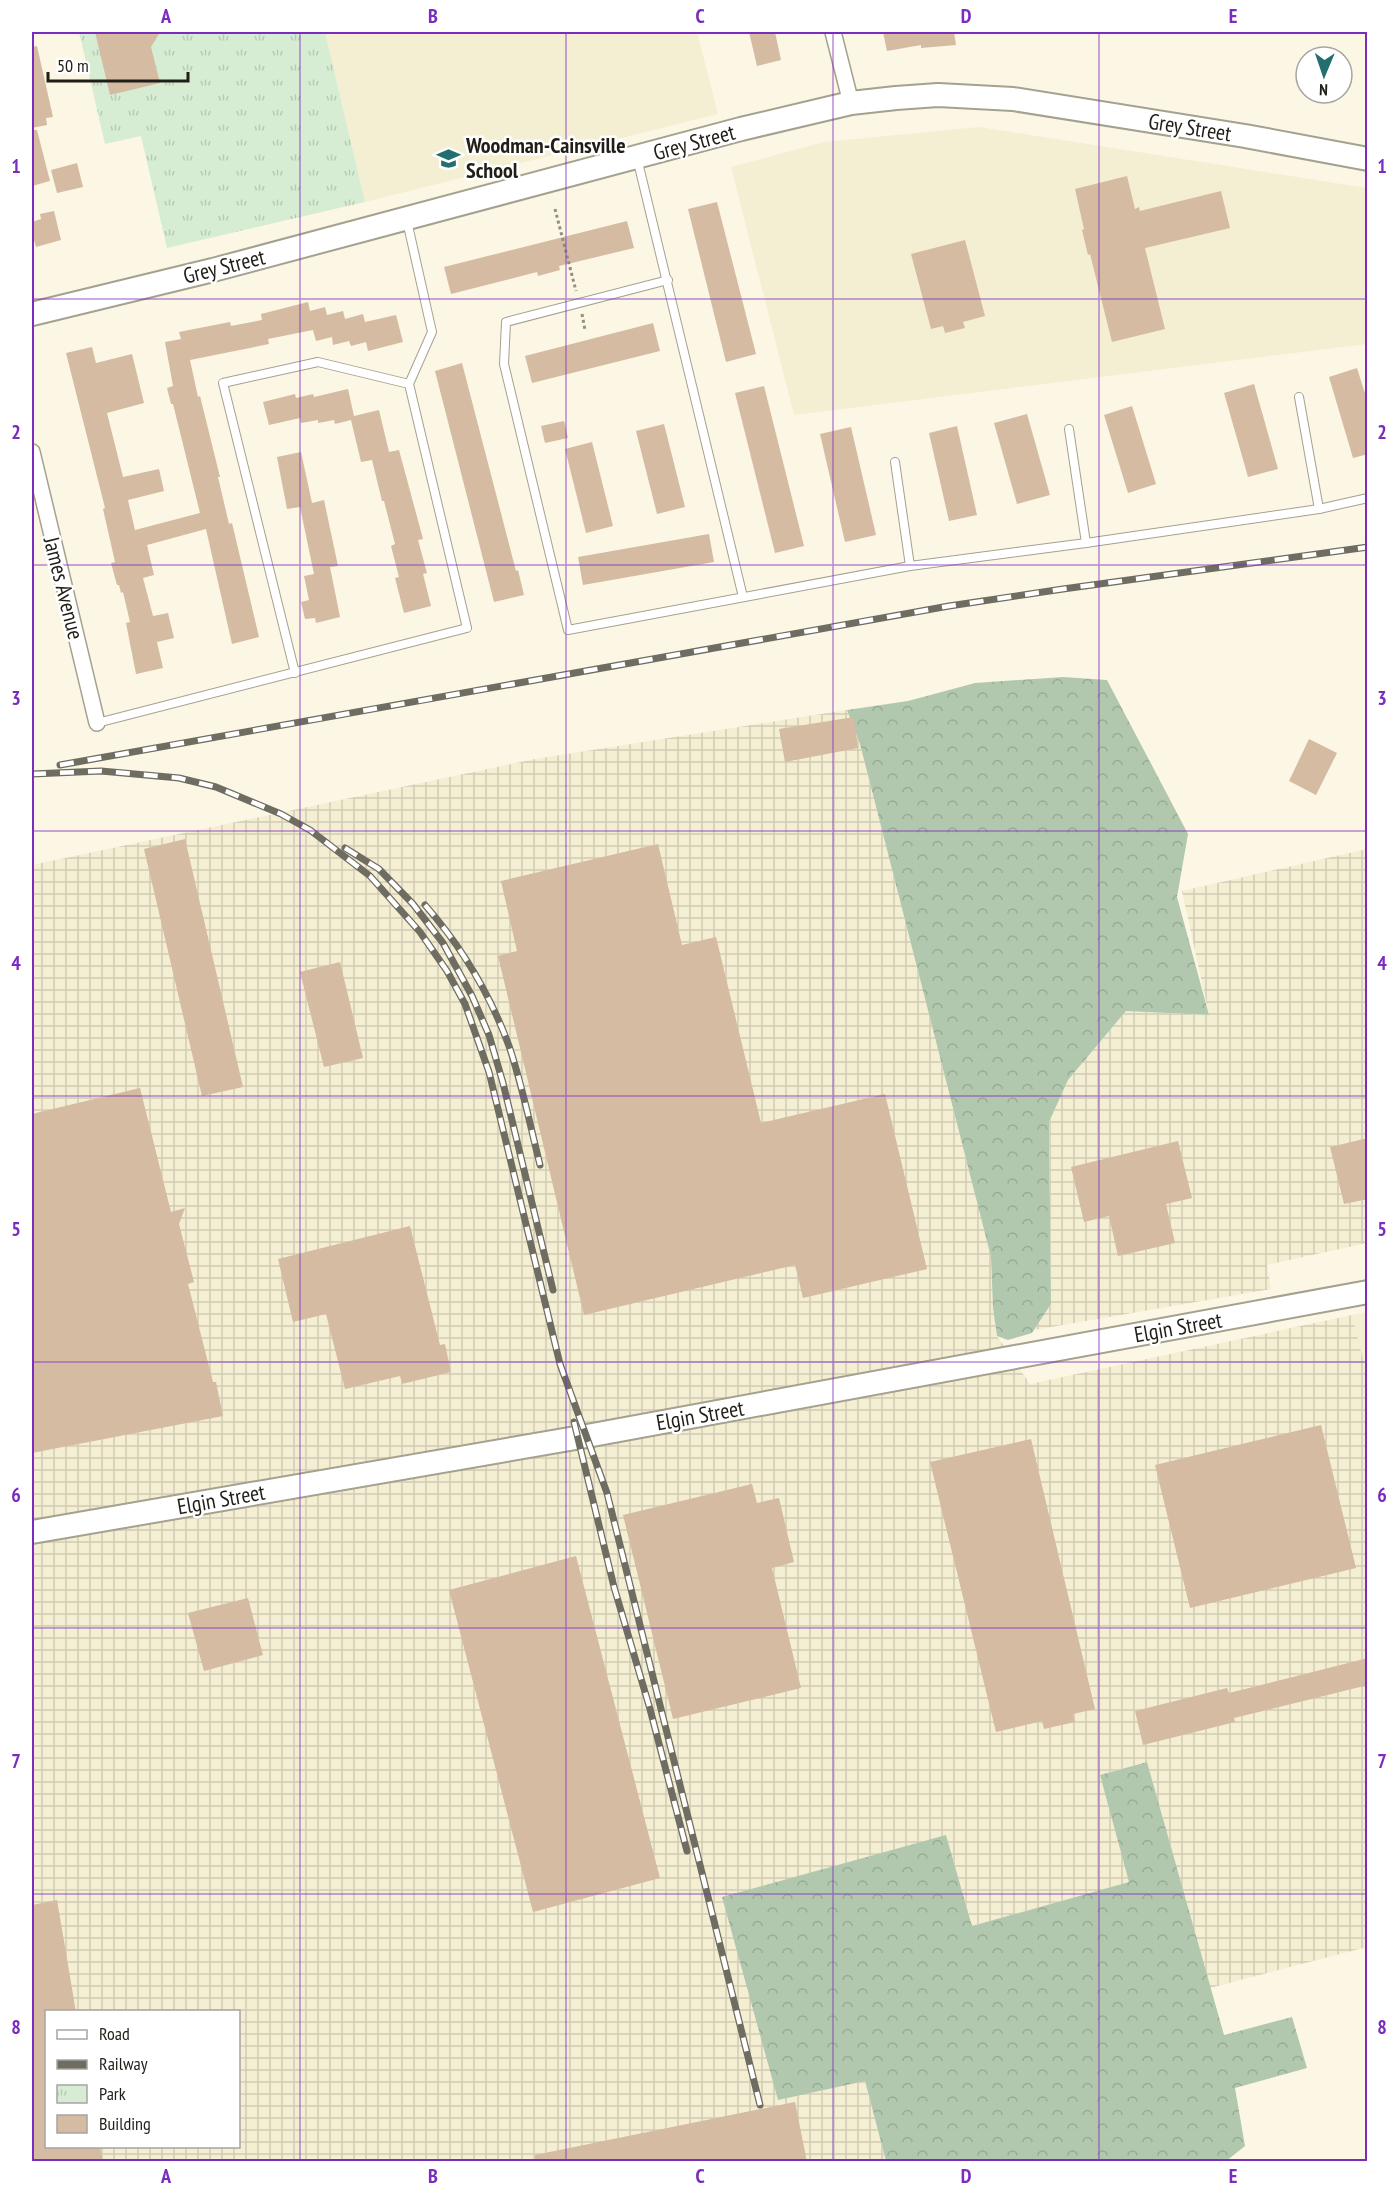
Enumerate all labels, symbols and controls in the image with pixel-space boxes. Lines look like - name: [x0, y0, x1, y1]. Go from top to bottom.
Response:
- text: A: [160, 3, 172, 29]
- text: B: [428, 3, 438, 29]
- text: C: [695, 3, 705, 29]
- text: D: [961, 3, 972, 29]
- text: E: [1229, 3, 1237, 29]
- scale bar: [48, 45, 188, 83]
- north arrow: [1294, 45, 1354, 105]
- text: 50 m: [57, 54, 89, 77]
- text: N: [1319, 80, 1328, 100]
- street label: Grey Street: [1147, 107, 1233, 147]
- street label: Grey Street: [650, 118, 738, 166]
- place label: Woodman-Cainsville School: [465, 131, 626, 184]
- school or university icon: Woodman-Cainsville School: [435, 145, 461, 171]
- text: 1: [11, 153, 21, 179]
- text: 1: [1377, 153, 1387, 179]
- street label: Grey Street: [180, 242, 268, 290]
- text: 2: [11, 419, 21, 445]
- text: 2: [1377, 419, 1387, 445]
- street label: James Avenue: [38, 533, 90, 642]
- text: 3: [11, 685, 21, 711]
- text: 3: [1377, 685, 1387, 711]
- text: 4: [11, 950, 21, 976]
- text: 4: [1377, 950, 1387, 976]
- text: 5: [11, 1216, 21, 1242]
- text: 5: [1377, 1216, 1387, 1242]
- street label: Elgin Street: [1132, 1306, 1224, 1348]
- street label: Elgin Street: [654, 1394, 746, 1436]
- street label: Elgin Street: [175, 1478, 267, 1520]
- text: 6: [11, 1482, 21, 1508]
- text: 6: [1377, 1482, 1387, 1508]
- text: 7: [11, 1748, 21, 1774]
- text: 7: [1377, 1748, 1387, 1774]
- legend: [45, 2010, 240, 2148]
- text: 8: [11, 2014, 21, 2040]
- text: 8: [1377, 2014, 1387, 2040]
- text: Road: [99, 2022, 130, 2045]
- text: Railway: [99, 2052, 148, 2075]
- text: Park: [99, 2082, 126, 2105]
- text: Building: [99, 2112, 151, 2135]
- text: A: [160, 2163, 172, 2189]
- text: B: [428, 2163, 438, 2189]
- text: C: [695, 2163, 705, 2189]
- text: D: [961, 2163, 972, 2189]
- text: E: [1229, 2163, 1237, 2189]

